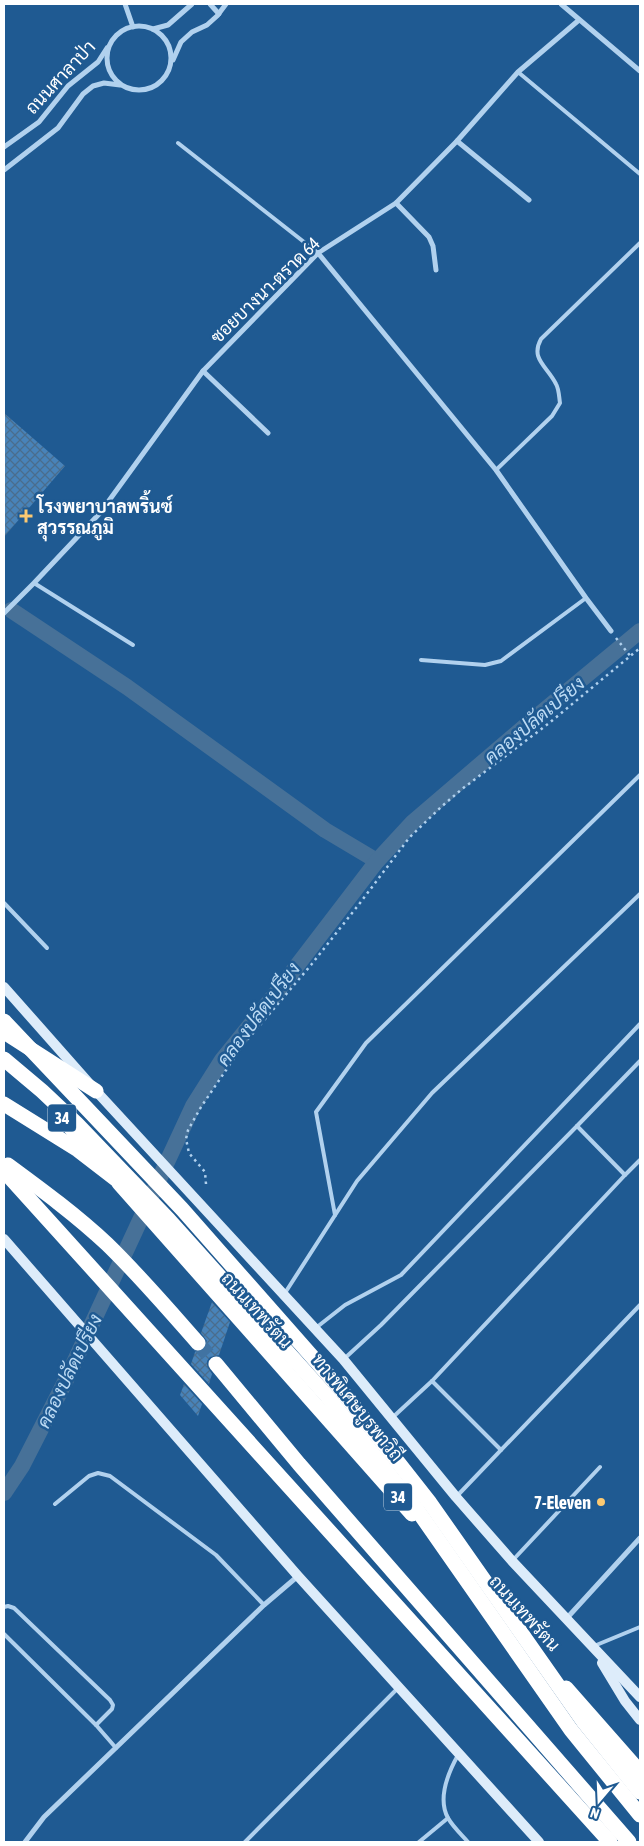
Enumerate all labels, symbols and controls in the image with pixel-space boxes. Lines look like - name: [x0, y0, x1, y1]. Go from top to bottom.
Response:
- street label: ถนนศาลาป่า: [21, 36, 99, 118]
- street label: ซอยบางนา-ตราด 64: [206, 233, 324, 347]
- place label: โรงพยาบาลพริ้นซ์ สุวรรณภูมิ: [36, 490, 174, 542]
- marker: โรงพยาบาลพริ้นซ์ สุวรรณภูมิ: [19, 509, 33, 523]
- water label: คลองปลัดเปรียง: [479, 671, 589, 768]
- water label: คลองปลัดเปรียง: [211, 957, 304, 1070]
- road number: 34: [48, 1104, 76, 1132]
- street label: ถนนเทพรัตน: [217, 1268, 297, 1352]
- water label: คลองปลัดเปรียง: [31, 1310, 106, 1432]
- street label: ทางพิเศษบูรพาวิถี: [306, 1348, 409, 1467]
- road number: 34: [384, 1484, 412, 1510]
- place label: 7-Eleven: [534, 1492, 591, 1513]
- marker: 7-Eleven: [595, 1496, 607, 1508]
- street label: ถนนเทพรัตน: [485, 1571, 565, 1655]
- north arrow: [574, 1776, 624, 1826]
- text: N: [588, 1804, 601, 1822]

